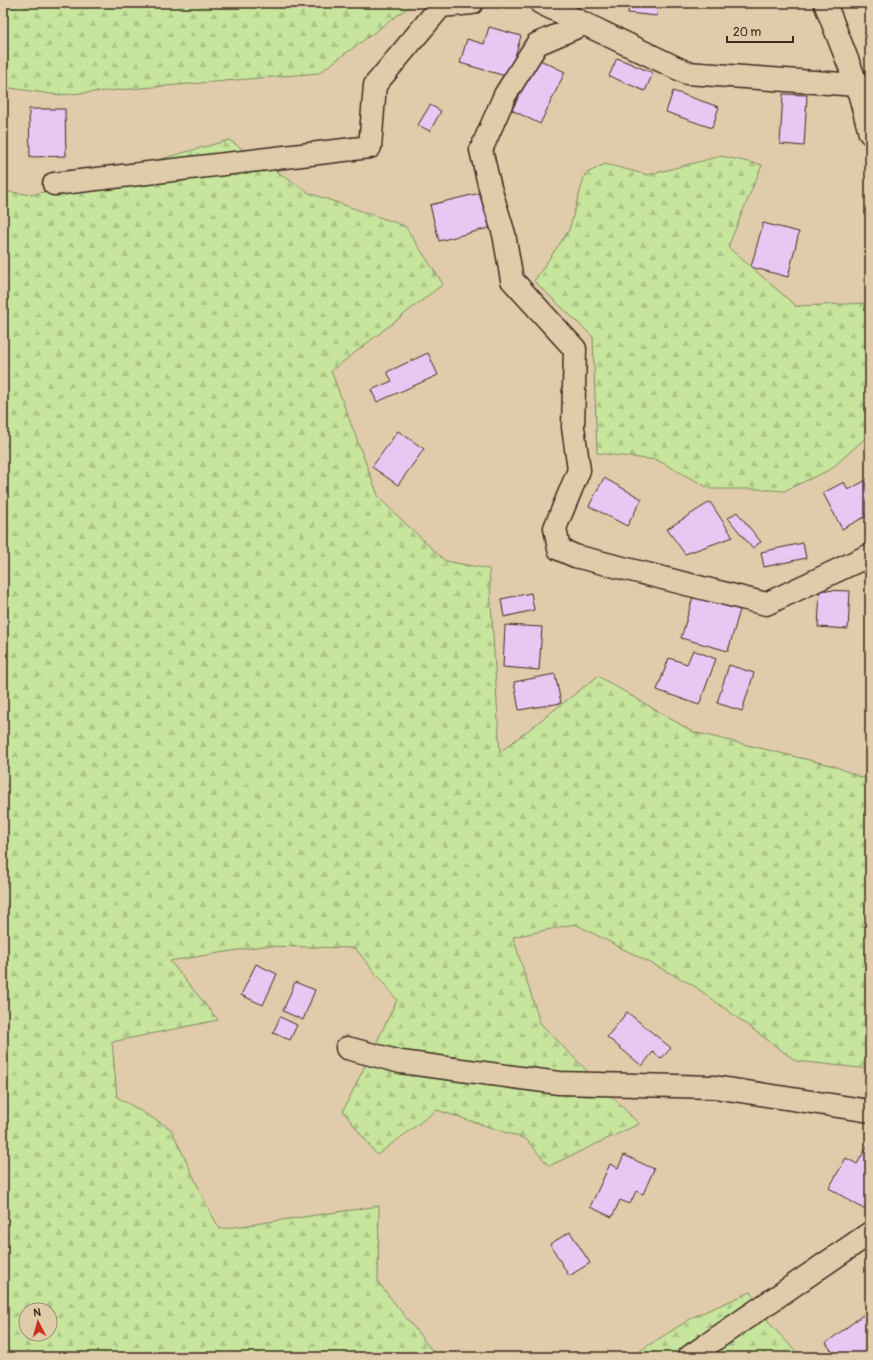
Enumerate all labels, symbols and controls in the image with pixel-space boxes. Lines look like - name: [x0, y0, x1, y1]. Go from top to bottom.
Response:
- scale bar: [727, 18, 793, 44]
- text: 20 m: [733, 25, 762, 40]
- north arrow: [18, 1302, 58, 1342]
- text: N: [33, 1306, 42, 1319]

